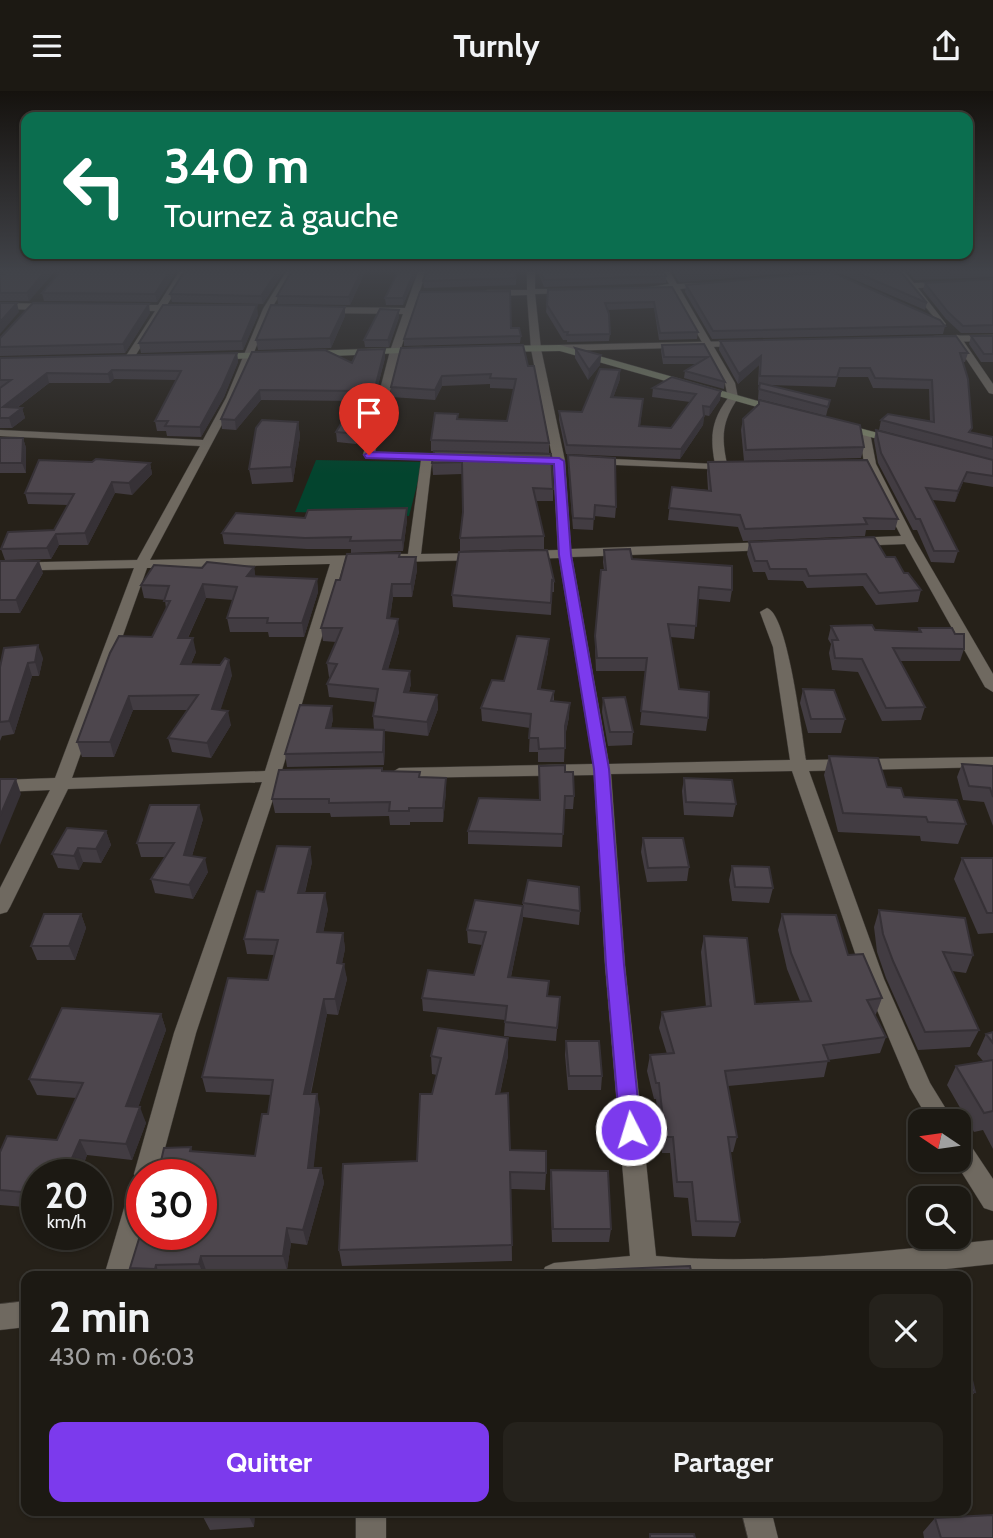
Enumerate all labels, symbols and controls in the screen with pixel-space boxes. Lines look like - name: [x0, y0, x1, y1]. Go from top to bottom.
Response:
- text: Turnly: [453, 26, 540, 65]
- icon: menu: [28, 27, 66, 65]
- icon: share: [927, 27, 965, 65]
- text: 340 m: [164, 136, 309, 195]
- icon: left: [49, 140, 140, 231]
- text: Tournez à gauche: [164, 196, 398, 235]
- pin: [339, 383, 399, 455]
- icon: arrive: [350, 394, 388, 432]
- position arrow: [594, 1093, 668, 1167]
- north arrow: [908, 1109, 971, 1173]
- map controls: [908, 1109, 971, 1249]
- speed limit sign: 30: [126, 1159, 217, 1250]
- text: 20: [45, 1174, 88, 1217]
- button: search: [908, 1186, 971, 1249]
- text: km/h: [47, 1211, 86, 1233]
- text: 2 min: [49, 1291, 150, 1343]
- button: close: [869, 1294, 943, 1368]
- text: 430 m · 06:03: [49, 1343, 194, 1371]
- button: Quitter: [49, 1422, 489, 1502]
- button: Partager: [503, 1422, 943, 1502]

